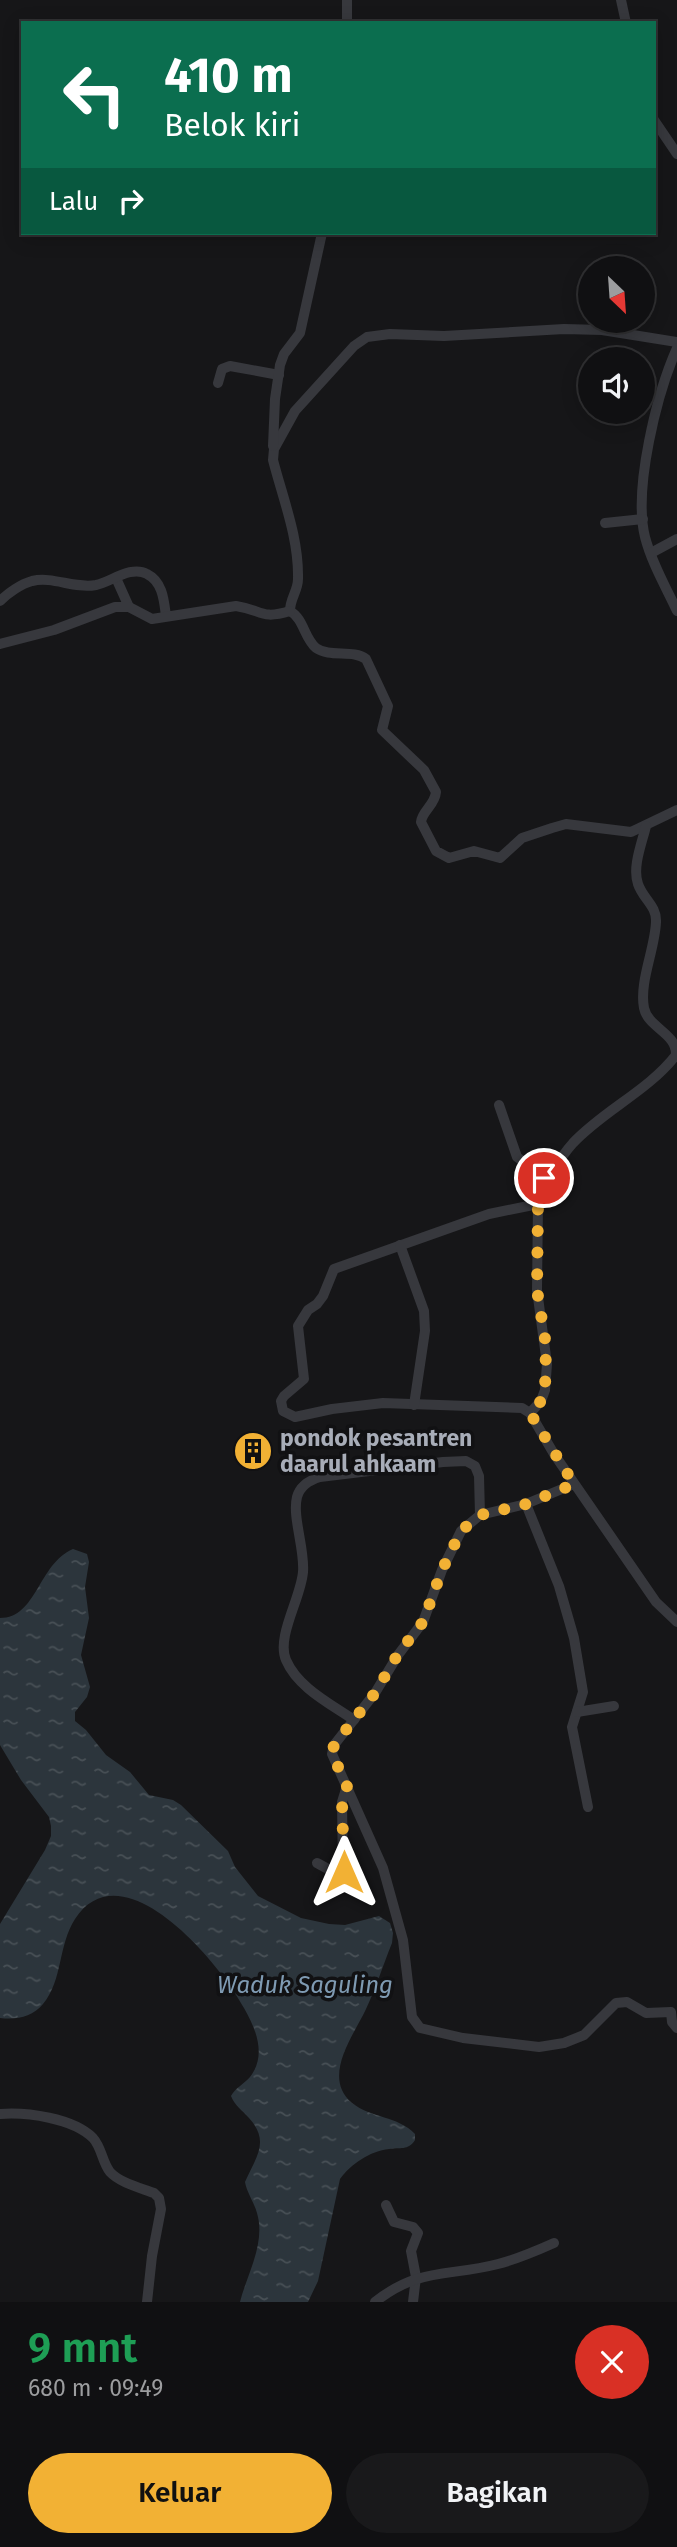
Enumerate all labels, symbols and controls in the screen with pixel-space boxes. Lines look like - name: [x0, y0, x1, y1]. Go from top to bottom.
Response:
- text: 410 m: [164, 46, 293, 105]
- icon: left: [49, 49, 140, 140]
- text: Belok kiri: [164, 106, 300, 144]
- icon: right: [112, 182, 150, 220]
- text: Lalu: [49, 186, 98, 217]
- north arrow: [578, 256, 654, 332]
- map controls: [578, 256, 655, 424]
- button: sound: [578, 347, 655, 424]
- pin: [514, 1148, 574, 1208]
- icon: arrive: [525, 1159, 563, 1197]
- place label: pondok pesantren daarul ahkaam: [280, 1424, 472, 1478]
- building icon: pondok pesantren daarul ahkaam: [232, 1430, 274, 1472]
- position arrow: [307, 1835, 381, 1909]
- water label: Waduk Saguling: [217, 1971, 393, 1999]
- text: 9 mnt: [28, 2323, 137, 2373]
- button: close: [575, 2325, 649, 2399]
- text: 680 m · 09:49: [28, 2374, 163, 2402]
- button: Keluar: [28, 2453, 332, 2533]
- button: Bagikan: [346, 2453, 649, 2533]

